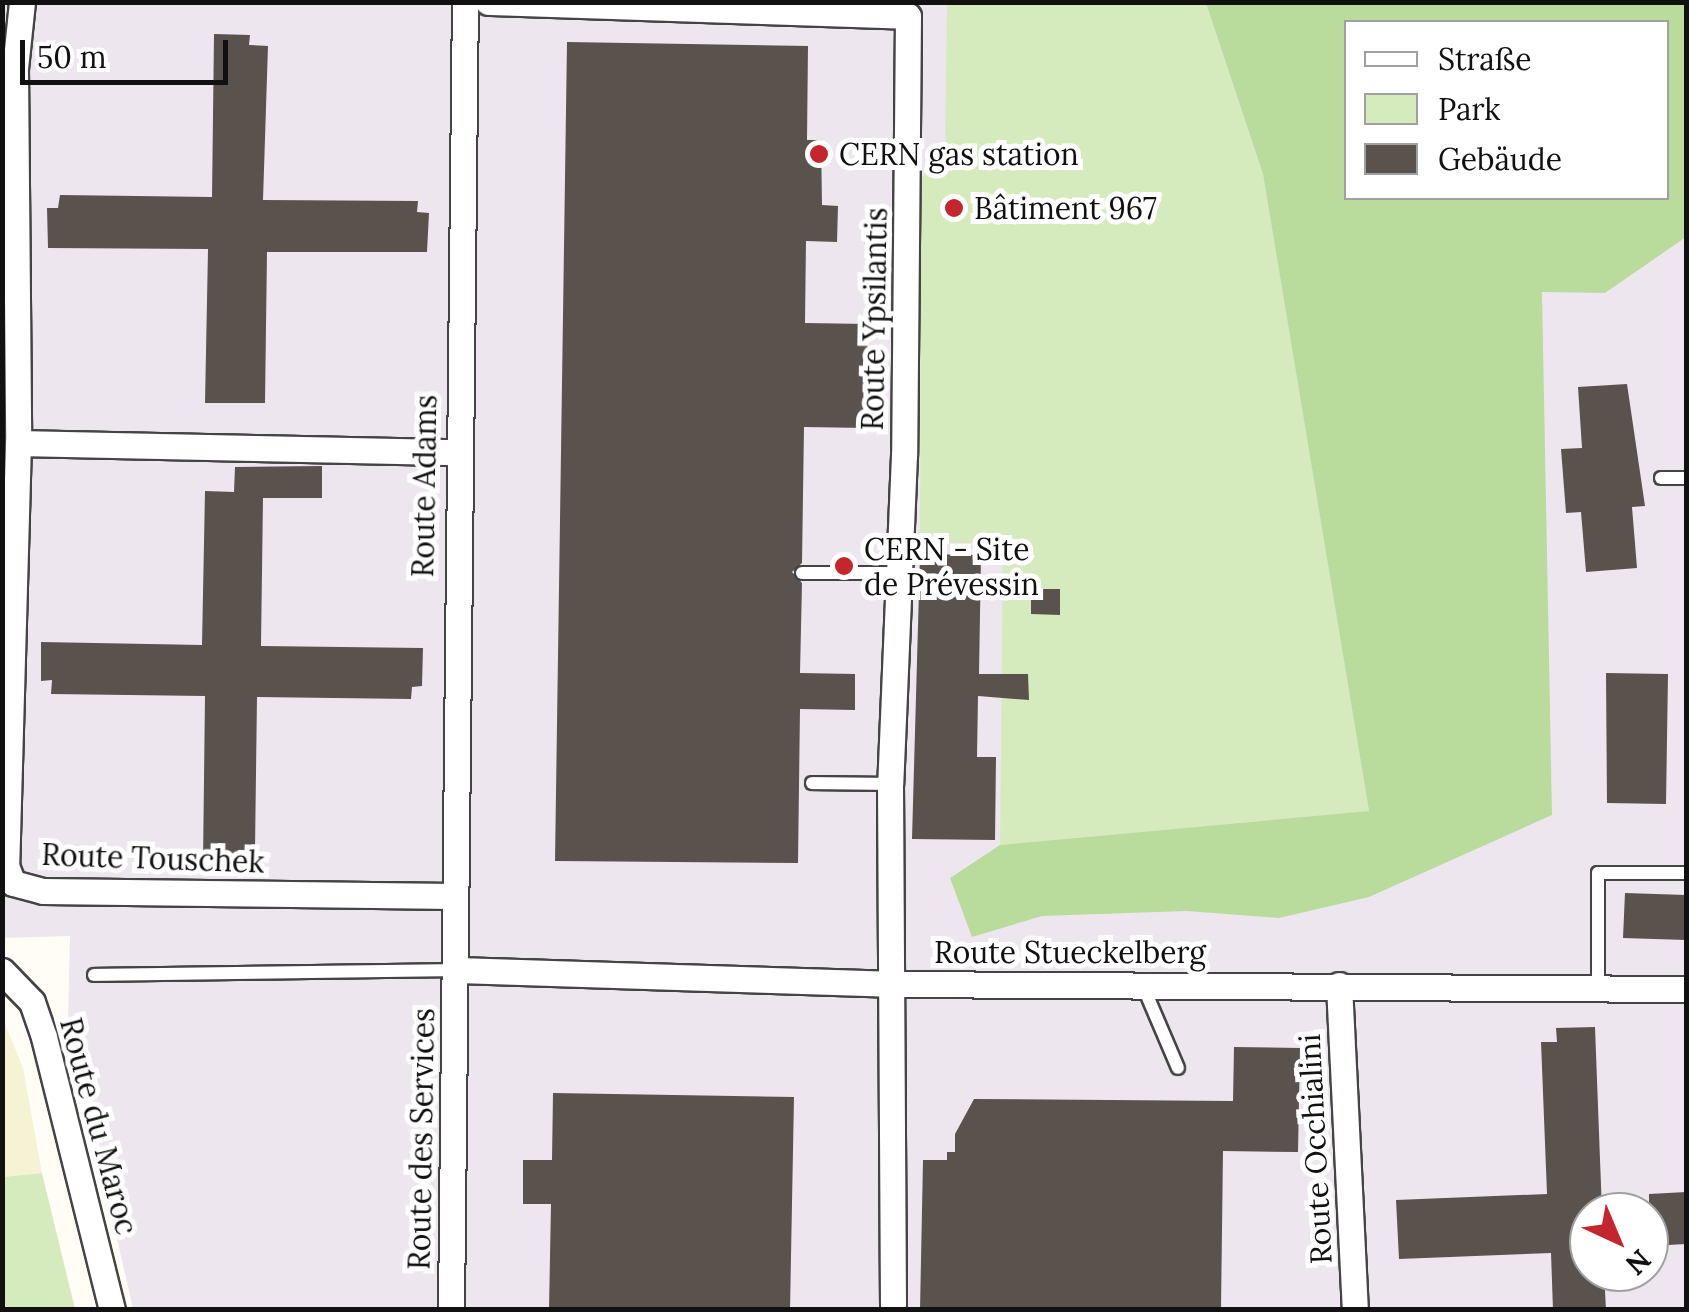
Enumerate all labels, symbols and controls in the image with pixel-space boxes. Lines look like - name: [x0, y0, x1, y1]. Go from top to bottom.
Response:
- scale bar: [25, 20, 232, 82]
- legend: [1344, 20, 1669, 200]
- text: 50 m: [37, 38, 107, 76]
- text: Straße: [1438, 40, 1531, 78]
- text: Park: [1438, 90, 1500, 128]
- place label: CERN gas station: [839, 136, 1079, 172]
- text: Gebäude: [1438, 140, 1562, 178]
- marker: CERN gas station: [808, 143, 830, 165]
- place label: Bâtiment 967: [974, 190, 1157, 226]
- marker: Bâtiment 967: [943, 197, 965, 219]
- street label: Route Ypsilantis: [854, 207, 894, 431]
- street label: Route Adams: [404, 394, 444, 578]
- place label: CERN - Site de Prévessin: [864, 531, 1039, 602]
- marker: CERN - Site de Prévessin: [833, 555, 855, 577]
- street label: Route Touschek: [41, 836, 265, 880]
- street label: Route Stueckelberg: [934, 934, 1206, 970]
- street label: Route des Services: [401, 1008, 441, 1270]
- street label: Route du Maroc: [53, 1014, 145, 1238]
- street label: Route Occhialini: [1291, 1033, 1339, 1265]
- north arrow: [1569, 1192, 1669, 1292]
- text: N: [1618, 1242, 1659, 1283]

